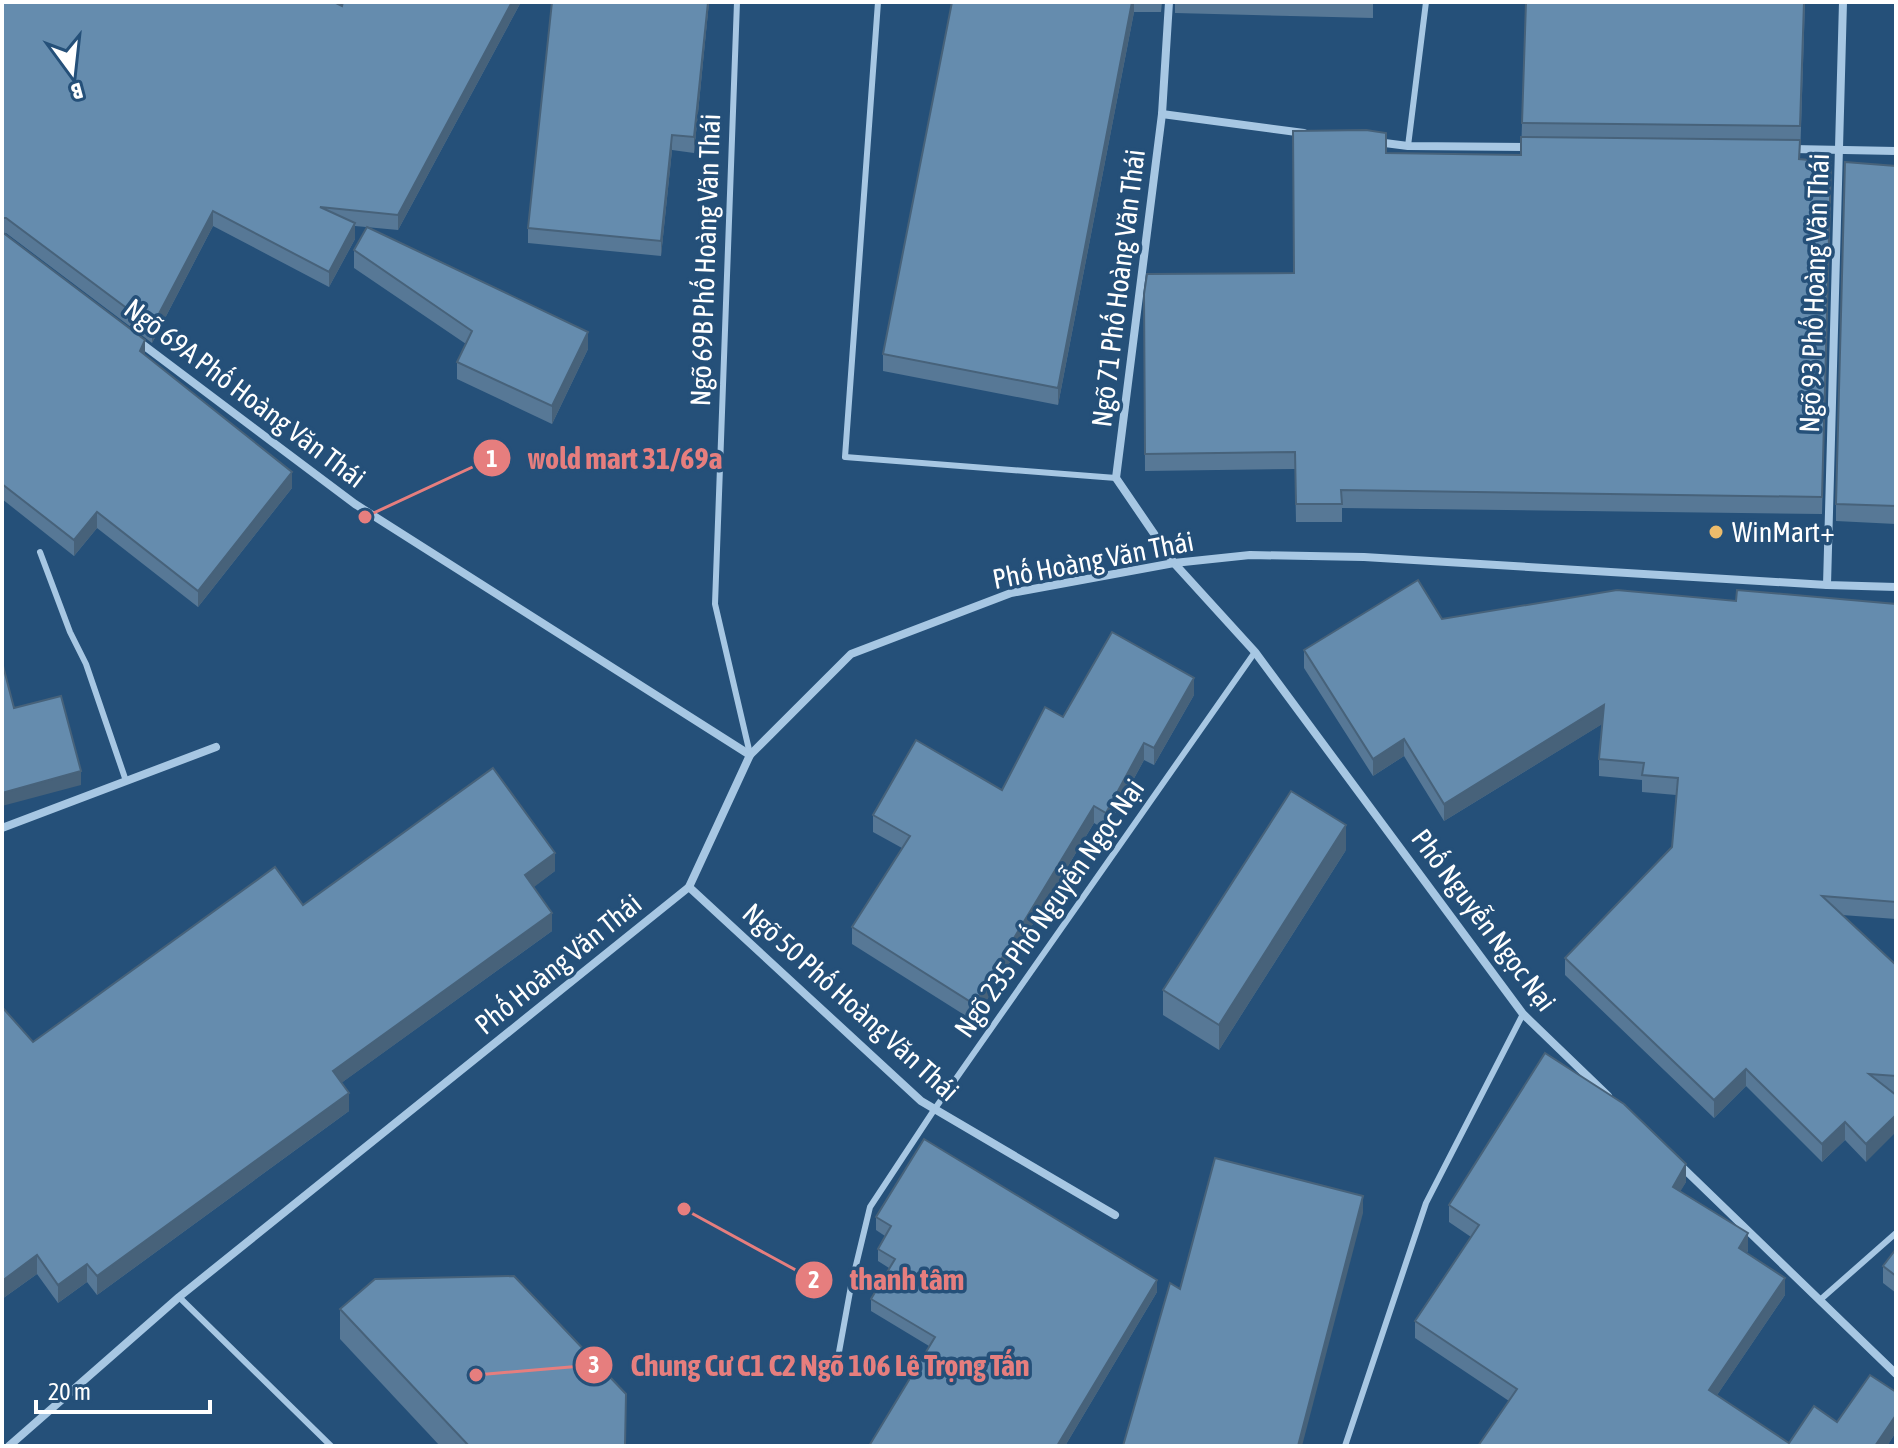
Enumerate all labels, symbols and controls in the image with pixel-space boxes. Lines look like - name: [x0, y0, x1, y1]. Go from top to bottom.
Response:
- north arrow: [32, 32, 112, 112]
- text: B: [68, 77, 86, 105]
- street label: Ngõ 69B Phố Hoàng Văn Thái: [684, 113, 726, 407]
- street label: Ngõ 71 Phố Hoàng Văn Thái: [1085, 147, 1151, 429]
- street label: Ngõ 93 Phố Hoàng Văn Thái: [1793, 153, 1835, 433]
- street label: Ngõ 69A Phố Hoàng Văn Thái: [118, 292, 372, 494]
- callout: wold mart 31/69a: [472, 431, 739, 485]
- text: wold mart 31/69a: [527, 441, 723, 475]
- text: 1: [486, 445, 498, 472]
- place label: WinMart+: [1732, 516, 1835, 548]
- marker: WinMart+: [1707, 523, 1725, 541]
- street label: Phố Hoàng Văn Thái: [990, 525, 1196, 595]
- street label: Ngõ 235 Phố Nguyễn Ngọc Nại: [948, 773, 1150, 1043]
- street label: Phố Nguyễn Ngọc Nại: [1405, 823, 1563, 1017]
- street label: Phố Hoàng Văn Thái: [469, 887, 647, 1041]
- street label: Ngõ 50 Phố Hoàng Văn Thái: [736, 897, 966, 1107]
- callout: thanh tâm: [794, 1253, 980, 1307]
- text: thanh tâm: [849, 1262, 964, 1296]
- text: 2: [808, 1266, 820, 1293]
- callout: Chung Cư C1 C2 Ngõ 106 Lê Trọng Tấn: [574, 1338, 1046, 1392]
- text: Chung Cư C1 C2 Ngõ 106 Lê Trọng Tấn: [630, 1348, 1030, 1382]
- text: 3: [588, 1351, 600, 1378]
- scale bar: [36, 1364, 210, 1414]
- text: 20 m: [48, 1378, 91, 1405]

